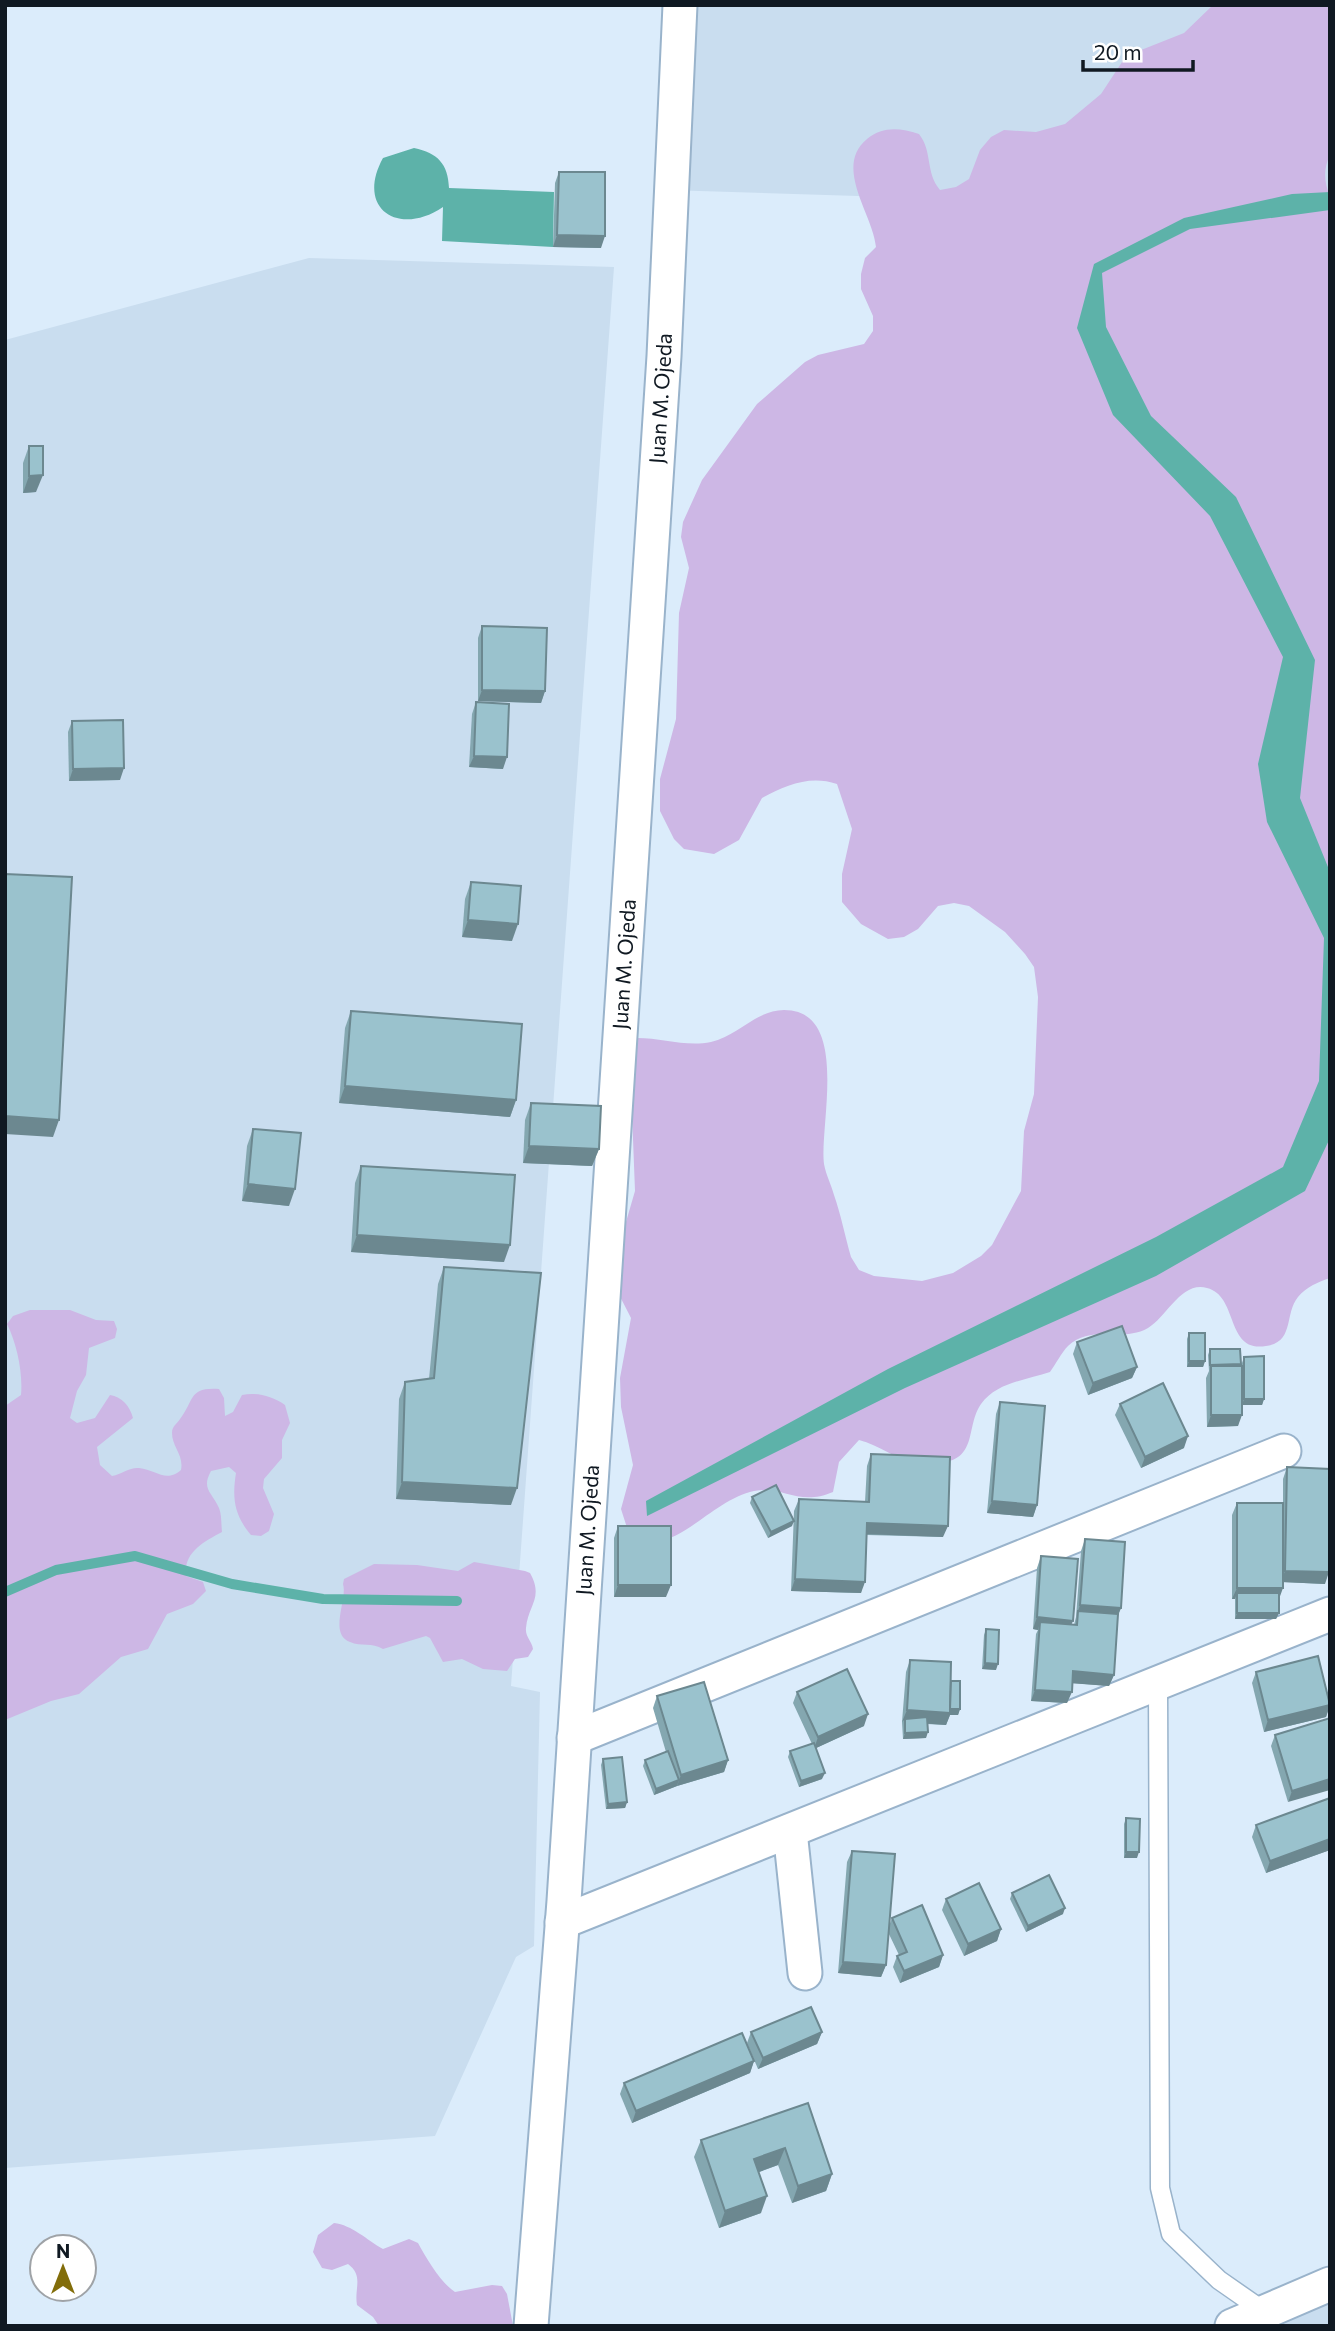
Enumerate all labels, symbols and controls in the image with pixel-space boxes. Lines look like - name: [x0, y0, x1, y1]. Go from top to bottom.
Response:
- scale bar: [1083, 28, 1193, 72]
- text: 20 m: [1094, 39, 1142, 64]
- street label: Juan M. Ojeda: [643, 333, 676, 464]
- street label: Juan M. Ojeda: [606, 898, 640, 1030]
- street label: Juan M. Ojeda: [570, 1464, 603, 1596]
- north arrow: [28, 2233, 98, 2303]
- text: N: [56, 2239, 70, 2262]

